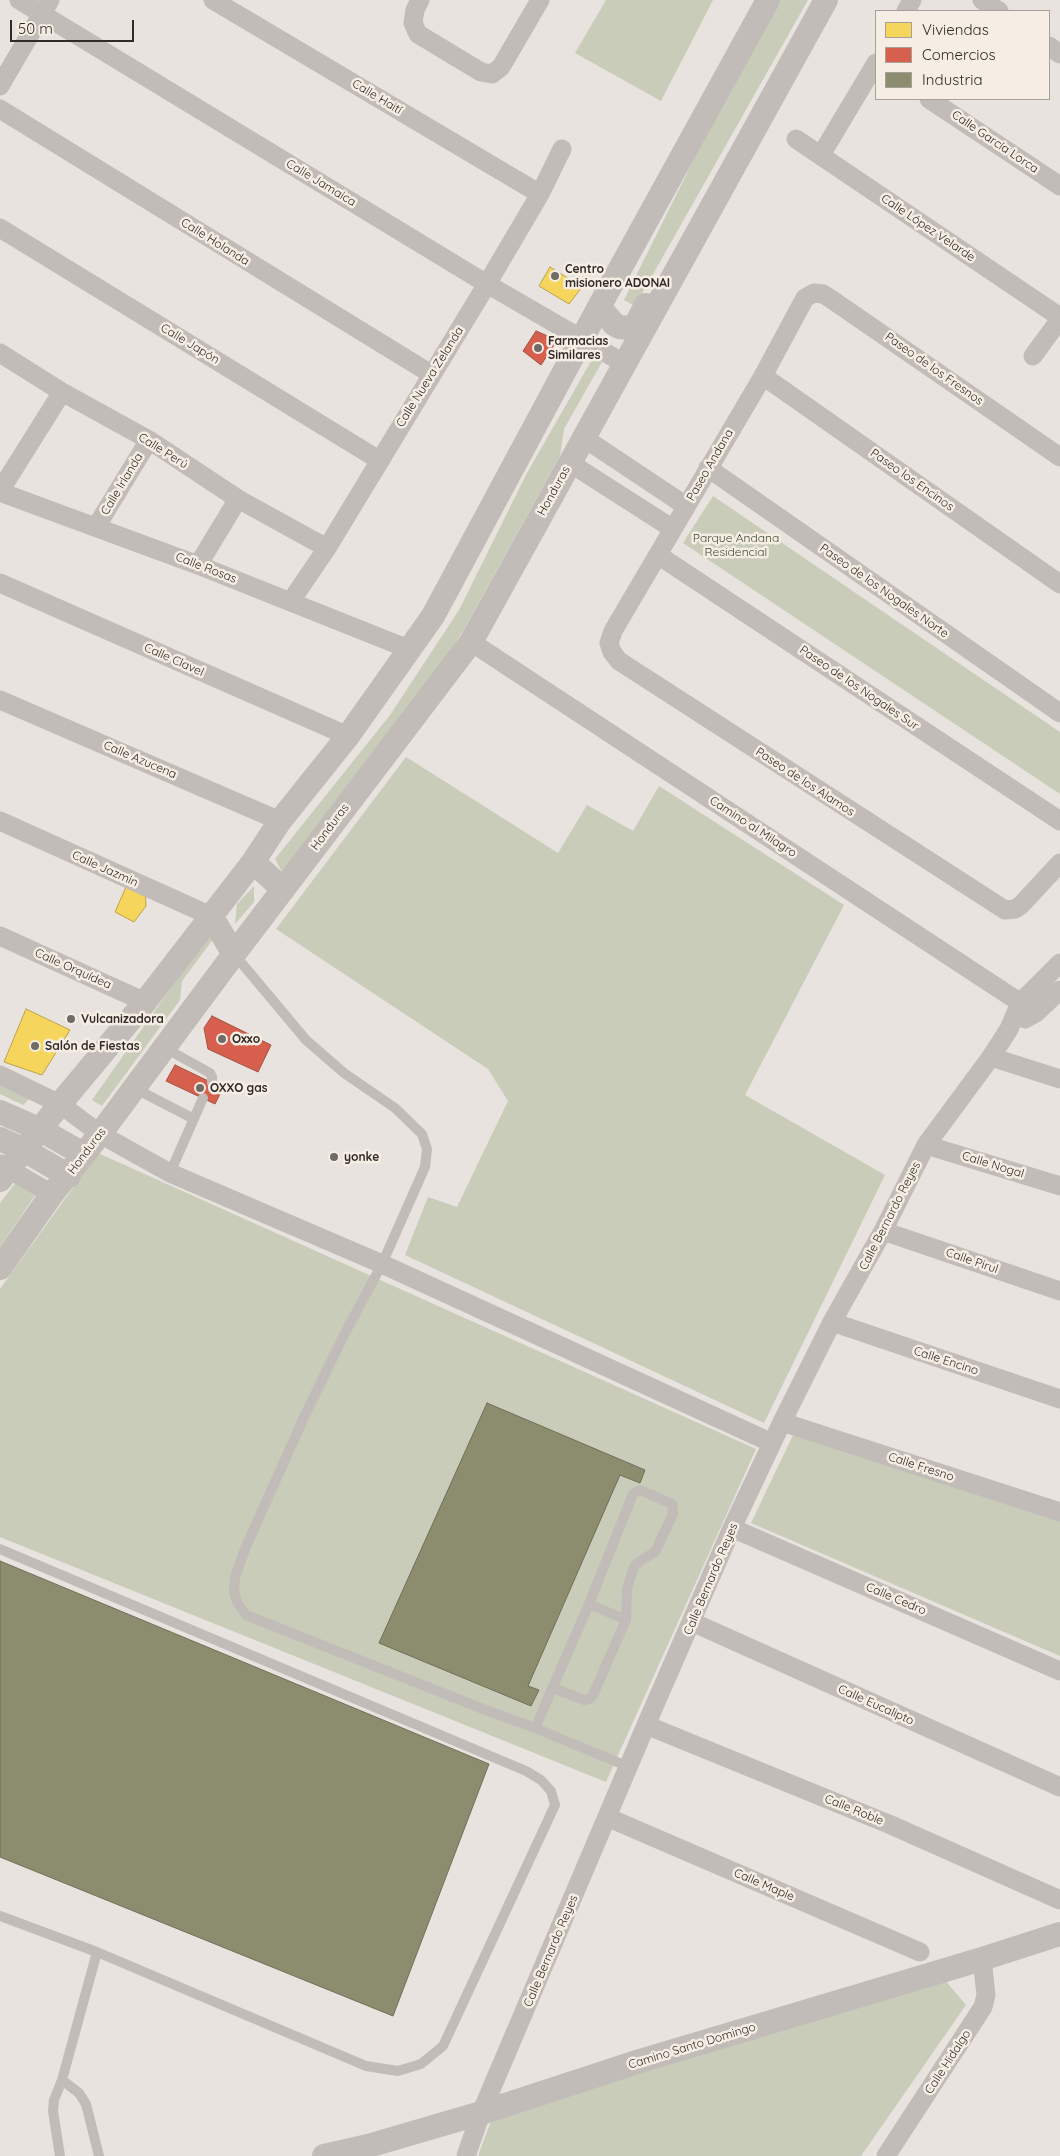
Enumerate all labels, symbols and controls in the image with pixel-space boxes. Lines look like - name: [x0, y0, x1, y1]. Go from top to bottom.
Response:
- scale bar: [12, 10, 136, 42]
- legend: [875, 10, 1050, 100]
- text: 50 m: [18, 19, 53, 38]
- text: Viviendas: [922, 20, 989, 39]
- text: Comercios: [922, 45, 996, 64]
- text: Industria: [922, 70, 982, 89]
- street label: Calle Haití: [349, 76, 405, 118]
- street label: Calle García Lorca: [949, 108, 1041, 176]
- street label: Calle Jamaica: [283, 156, 359, 210]
- street label: Calle López Velarde: [878, 191, 978, 265]
- street label: Calle Holanda: [178, 215, 252, 269]
- place label: Centro misionero ADONAI: [565, 262, 670, 290]
- marker: Centro misionero ADONAI: [549, 270, 561, 282]
- street label: Calle Japón: [158, 321, 222, 367]
- street label: Calle Nueva Zelanda: [393, 324, 467, 430]
- street label: Paseo de los Fresnos: [882, 330, 986, 408]
- place label: Farmacias Similares: [548, 334, 608, 362]
- marker: Farmacias Similares: [532, 342, 544, 354]
- street label: Paseo Andana: [684, 426, 736, 504]
- street label: Calle Perú: [136, 430, 190, 472]
- street label: Paseo los Encinos: [868, 446, 956, 514]
- street label: Calle Irlanda: [98, 450, 146, 518]
- street label: Honduras: [534, 464, 574, 518]
- park label: Parque Andana Residencial: [693, 531, 779, 559]
- street label: Paseo de los Nogales Norte: [817, 541, 951, 641]
- street label: Calle Rosas: [173, 550, 239, 586]
- street label: Calle Clavel: [142, 640, 206, 680]
- street label: Paseo de los Nogales Sur: [797, 643, 921, 733]
- street label: Calle Azucena: [101, 738, 179, 782]
- street label: Paseo de los Alamos: [753, 745, 857, 819]
- street label: Camino al Milagro: [707, 793, 799, 861]
- street label: Honduras: [308, 801, 352, 853]
- street label: Calle Jazmin: [70, 848, 140, 890]
- street label: Calle Orquídea: [33, 946, 113, 992]
- place label: Vulcanizadora: [81, 1012, 164, 1026]
- marker: Vulcanizadora: [65, 1013, 77, 1025]
- place label: Oxxo: [232, 1032, 260, 1046]
- marker: Oxxo: [216, 1033, 228, 1045]
- place label: Salón de Fiestas: [45, 1039, 140, 1053]
- marker: Salón de Fiestas: [29, 1040, 41, 1052]
- place label: OXXO gas: [210, 1081, 268, 1095]
- marker: OXXO gas: [194, 1082, 206, 1094]
- street label: Honduras: [65, 1125, 109, 1177]
- street label: Calle Nogal: [960, 1149, 1026, 1181]
- place label: yonke: [344, 1150, 379, 1164]
- marker: yonke: [328, 1151, 340, 1163]
- street label: Calle Bernardo Reyes: [856, 1159, 924, 1273]
- street label: Calle Pirul: [944, 1245, 1000, 1277]
- street label: Calle Encino: [912, 1344, 980, 1378]
- street label: Calle Fresno: [886, 1450, 956, 1484]
- street label: Calle Bernardo Reyes: [681, 1521, 741, 1637]
- street label: Calle Cedro: [864, 1580, 928, 1618]
- street label: Calle Eucalipto: [836, 1682, 916, 1728]
- street label: Calle Roble: [822, 1792, 886, 1828]
- street label: Calle Maple: [732, 1866, 796, 1904]
- street label: Calle Bernardo Reyes: [521, 1893, 581, 2009]
- street label: Camino Santo Domingo: [627, 2020, 757, 2072]
- street label: Calle Hidalgo: [922, 2027, 974, 2097]

